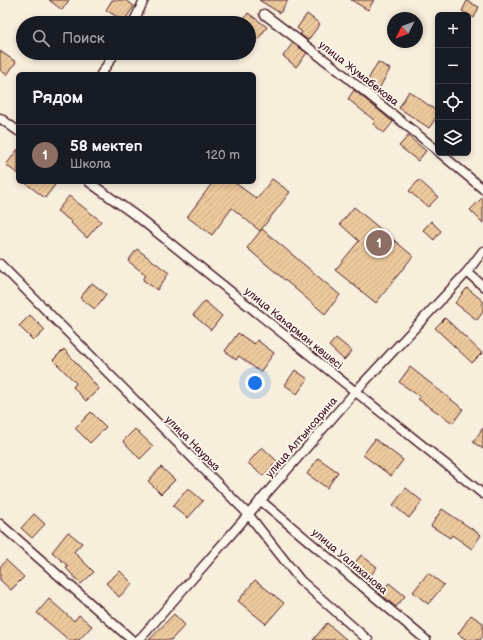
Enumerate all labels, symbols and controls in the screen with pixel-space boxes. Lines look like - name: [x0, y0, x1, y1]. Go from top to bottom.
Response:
- north arrow: [387, 12, 423, 48]
- map controls: [435, 12, 471, 156]
- button: +: [435, 12, 471, 48]
- search box: [16, 16, 256, 60]
- icon: search: [30, 27, 52, 49]
- text: Поиск: [62, 29, 105, 48]
- street label: улица Жумабекова: [316, 38, 402, 109]
- button: −: [435, 48, 471, 84]
- button: locate: [435, 84, 471, 120]
- text: Рядом: [32, 88, 83, 108]
- button: layers: [435, 120, 471, 156]
- text: 58 мектеп: [70, 137, 143, 156]
- text: 1: [42, 147, 48, 163]
- text: 120 m: [205, 147, 240, 163]
- text: Школа: [70, 156, 111, 172]
- pin: 1: [366, 228, 392, 258]
- street label: улица Каһарман көшесі: [242, 285, 345, 372]
- your location: [245, 373, 265, 393]
- street label: улица Алтынсарина: [263, 394, 340, 480]
- street label: улица Наурыз: [162, 413, 223, 474]
- street label: улица Уалиханова: [309, 526, 391, 597]

